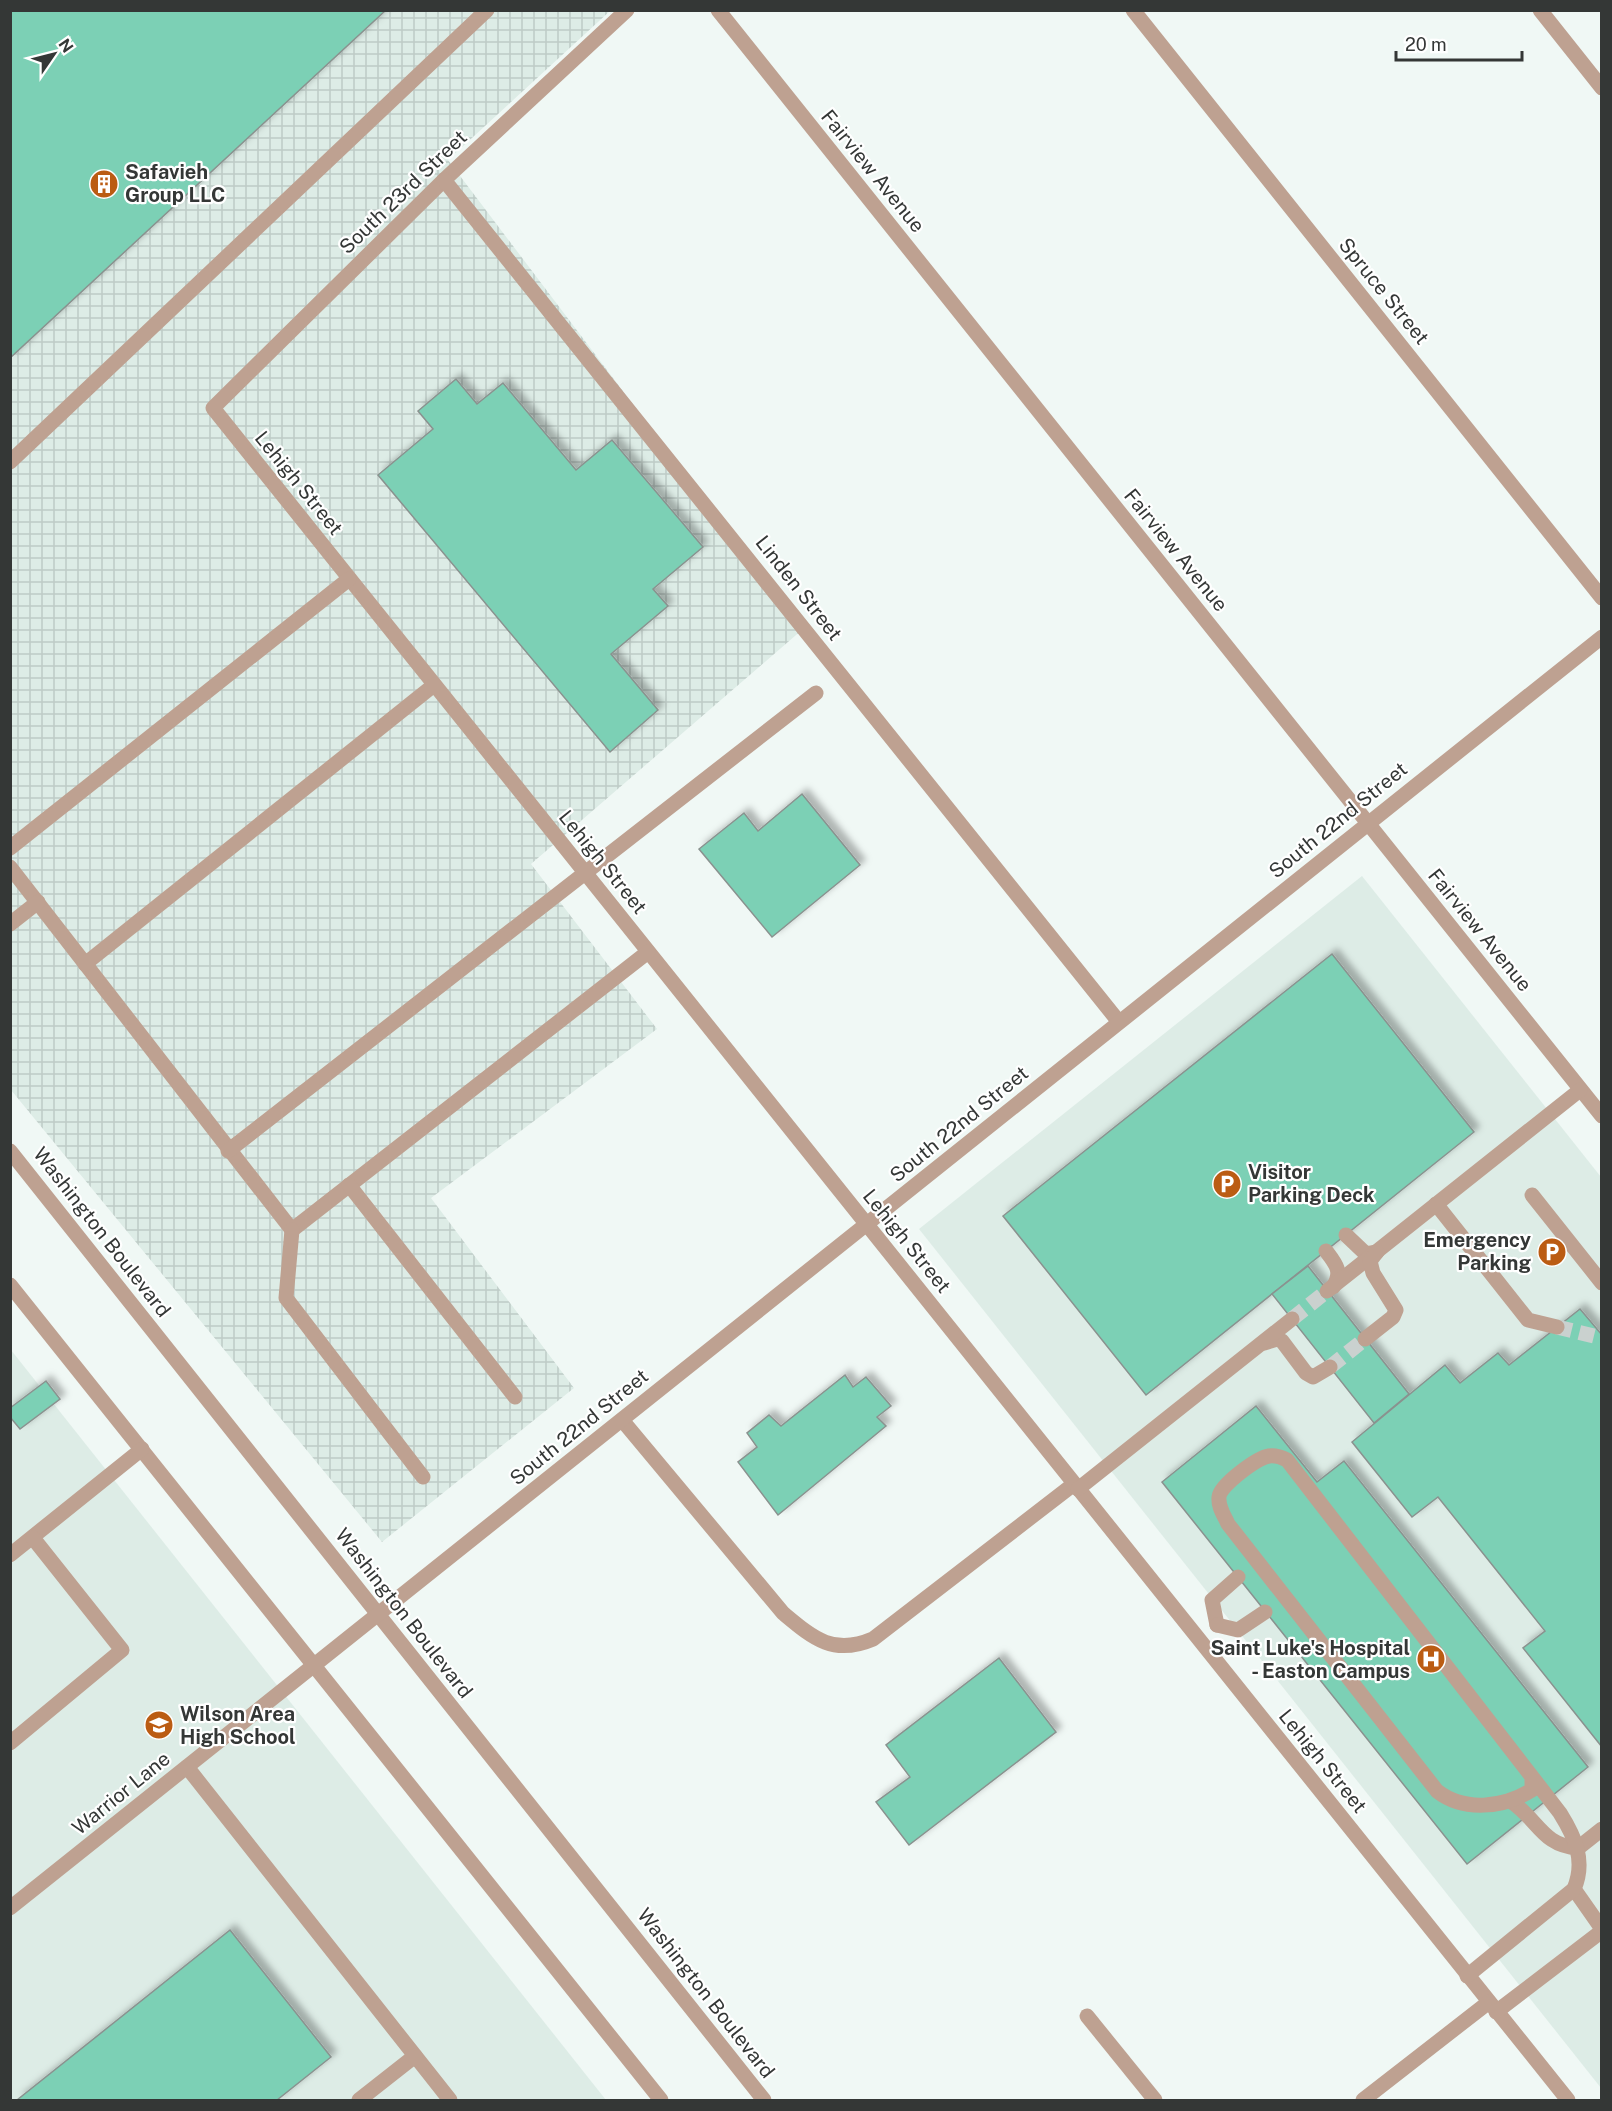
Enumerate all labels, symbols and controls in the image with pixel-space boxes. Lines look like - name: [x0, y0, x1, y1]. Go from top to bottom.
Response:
- north arrow: [24, 24, 84, 84]
- scale bar: [1396, 24, 1522, 62]
- text: 20 m: [1405, 34, 1447, 55]
- text: N: [55, 35, 77, 56]
- street label: Fairview Avenue: [816, 105, 930, 237]
- street label: South 23rd Street: [334, 125, 472, 259]
- place label: Safavieh Group LLC: [125, 160, 225, 207]
- building icon: Safavieh Group LLC: [88, 168, 120, 200]
- street label: Spruce Street: [1334, 233, 1434, 349]
- street label: Lehigh Street: [250, 426, 348, 540]
- street label: Fairview Avenue: [1119, 484, 1233, 616]
- street label: Linden Street: [751, 531, 847, 645]
- street label: South 22nd Street: [1264, 757, 1412, 883]
- street label: Lehigh Street: [554, 805, 652, 919]
- street label: Fairview Avenue: [1423, 864, 1537, 996]
- street label: South 22nd Street: [885, 1061, 1033, 1187]
- street label: Washington Boulevard: [28, 1142, 176, 1322]
- place label: Visitor Parking Deck: [1248, 1160, 1375, 1207]
- parking icon: Visitor Parking Deck: [1211, 1168, 1243, 1200]
- street label: Lehigh Street: [858, 1184, 956, 1298]
- place label: Emergency Parking: [1423, 1228, 1531, 1275]
- parking icon: Emergency Parking: [1536, 1236, 1568, 1268]
- street label: South 22nd Street: [505, 1364, 653, 1490]
- street label: Washington Boulevard: [330, 1523, 478, 1703]
- place label: Saint Luke's Hospital - Easton Campus: [1210, 1636, 1410, 1683]
- hospital icon: Saint Luke's Hospital - Easton Campus: [1415, 1643, 1447, 1675]
- place label: Wilson Area High School: [180, 1702, 296, 1749]
- street label: Lehigh Street: [1274, 1704, 1372, 1818]
- school or university icon: Wilson Area High School: [143, 1709, 175, 1741]
- street label: Warrior Lane: [67, 1746, 175, 1840]
- street label: Washington Boulevard: [632, 1903, 780, 2083]

